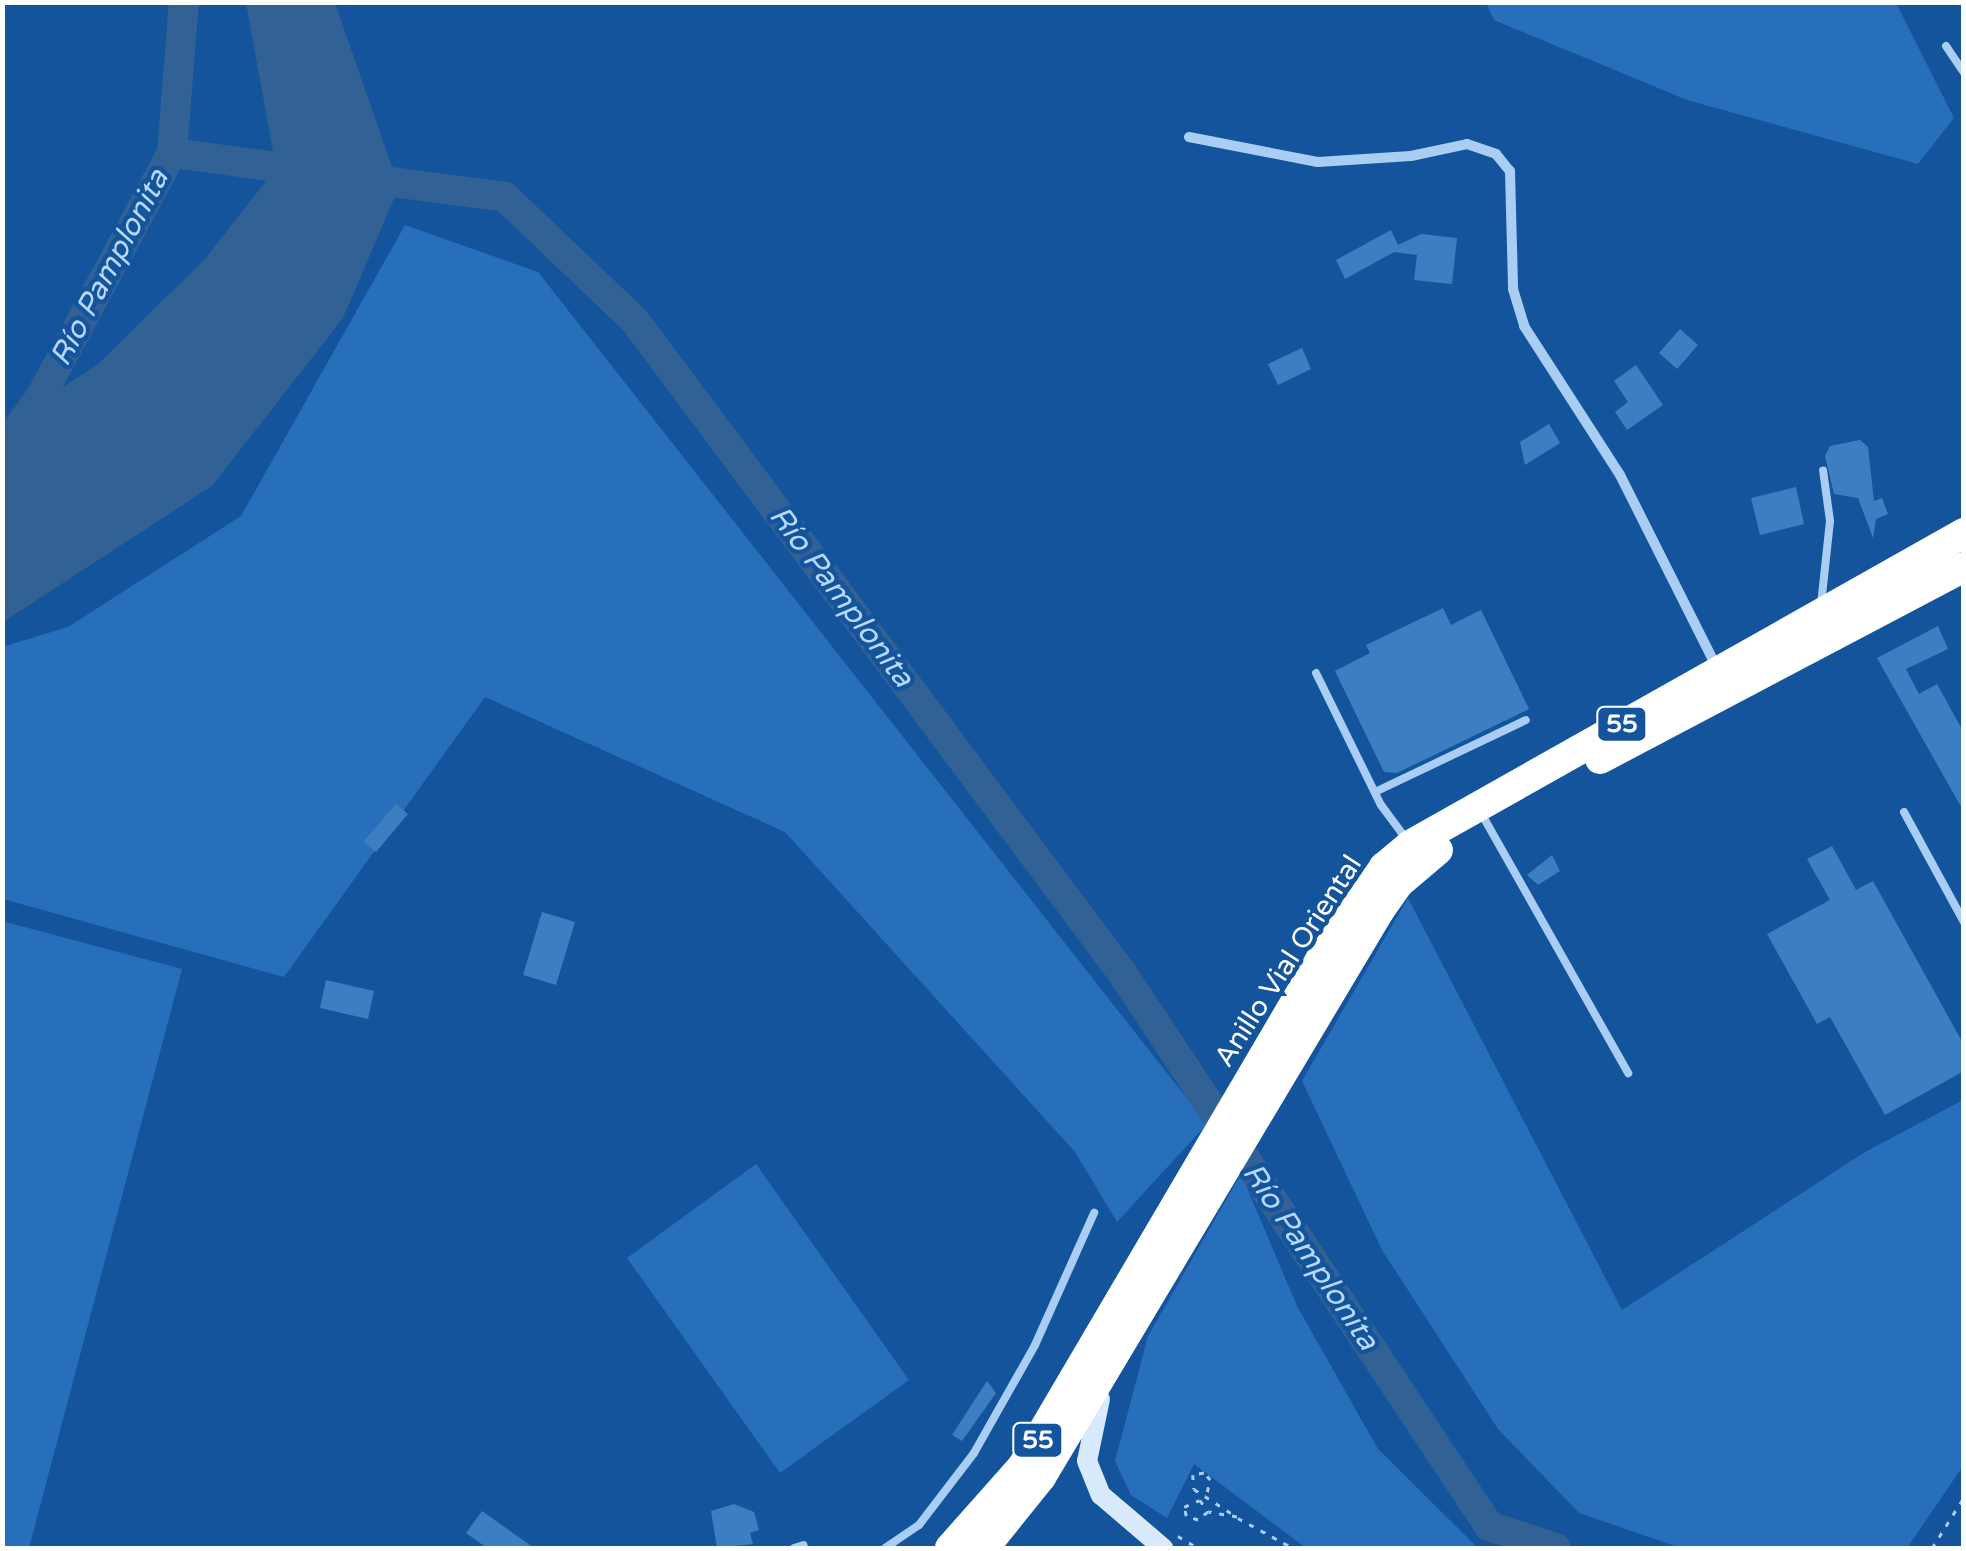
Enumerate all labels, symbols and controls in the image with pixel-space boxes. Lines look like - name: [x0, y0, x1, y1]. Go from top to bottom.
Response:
- water label: Río Pamplonita: [43, 164, 177, 372]
- water label: Río Pamplonita: [761, 499, 921, 695]
- road number: 55: [1594, 704, 1650, 744]
- street label: Anillo Vial Oriental: [1207, 849, 1369, 1073]
- water label: Río Pamplonita: [1234, 1157, 1386, 1357]
- road number: 55: [1010, 1420, 1066, 1460]

